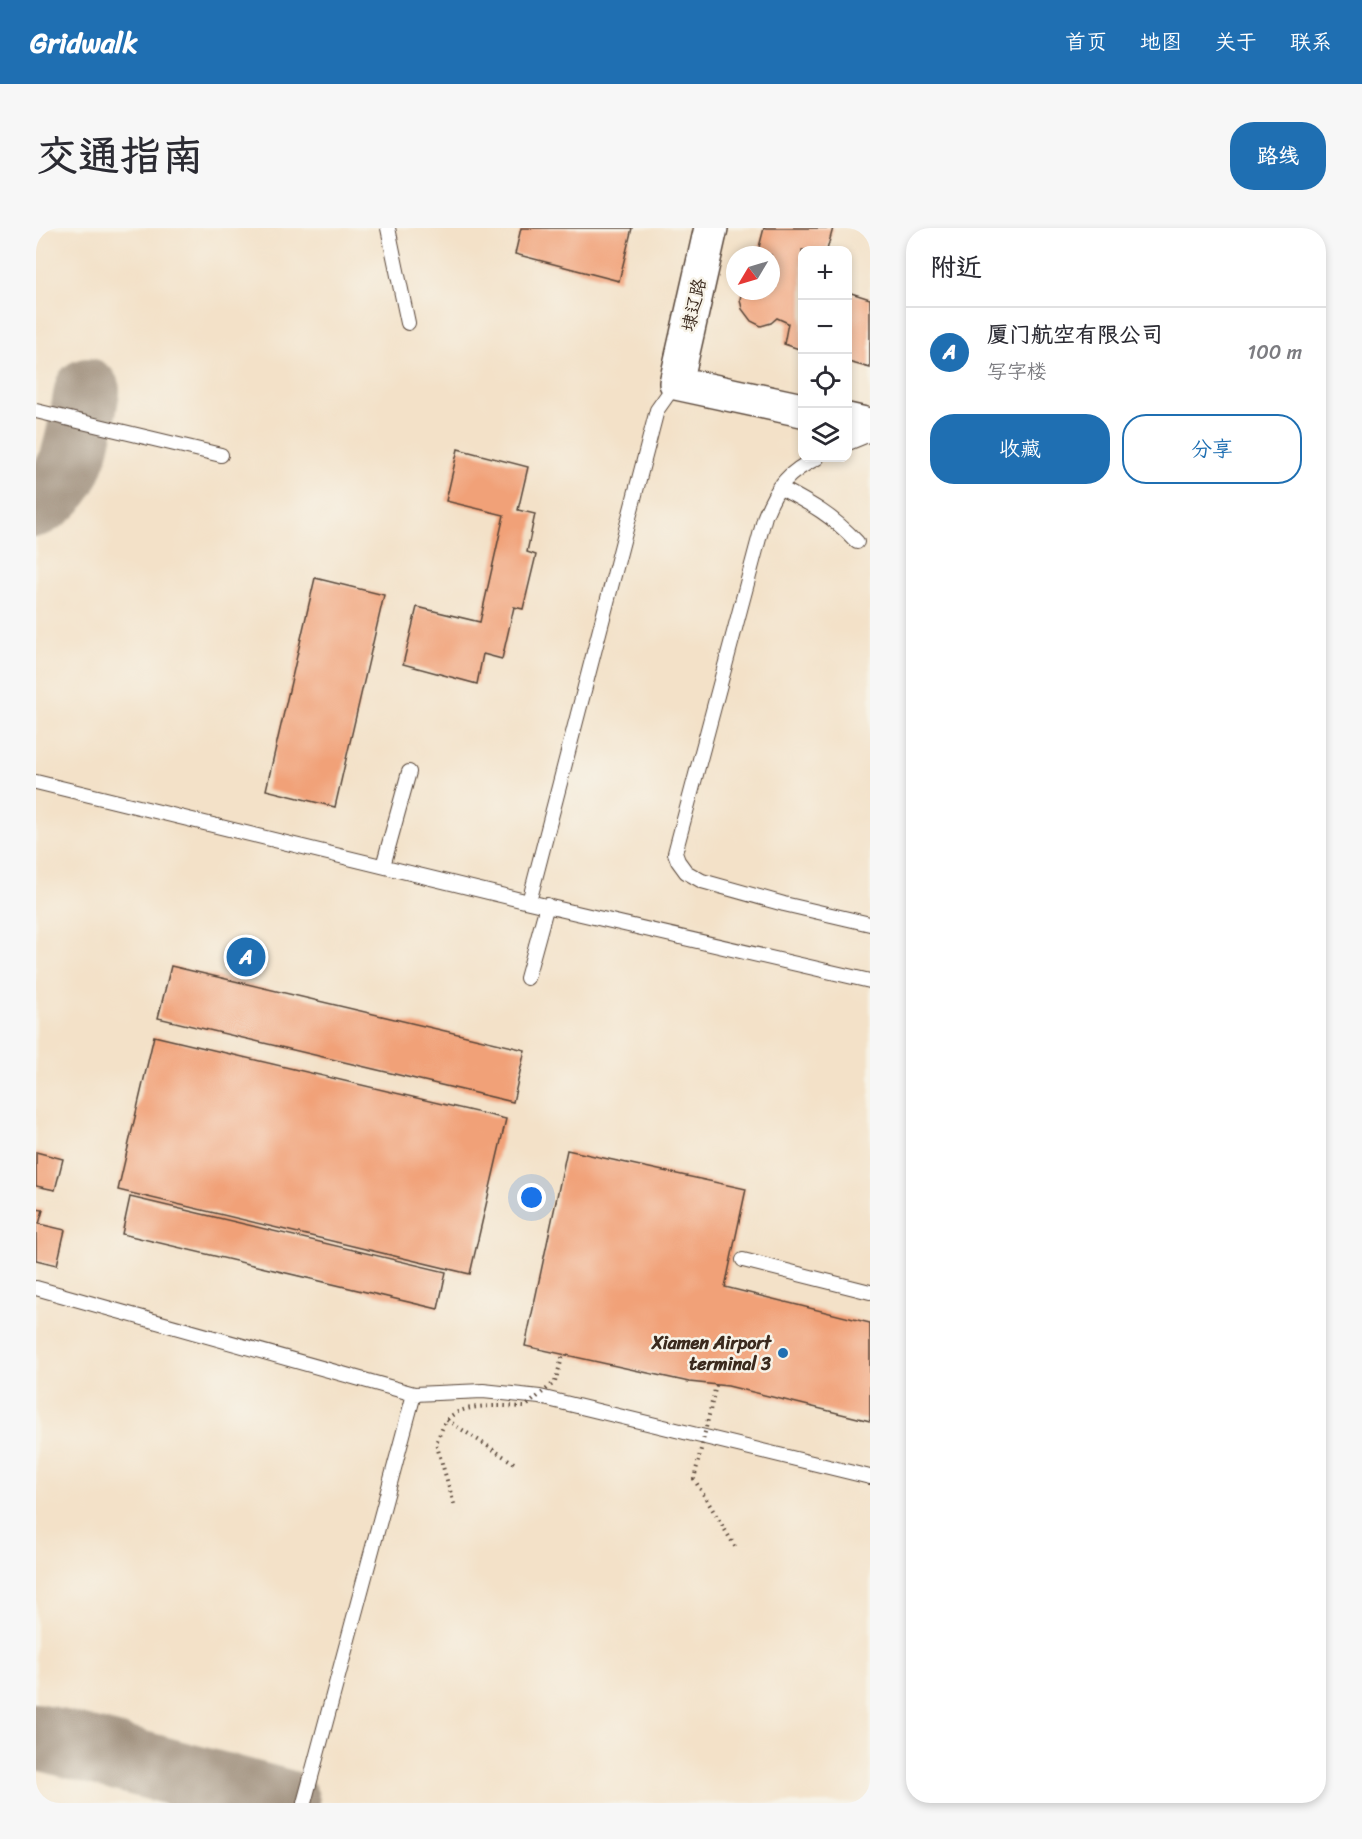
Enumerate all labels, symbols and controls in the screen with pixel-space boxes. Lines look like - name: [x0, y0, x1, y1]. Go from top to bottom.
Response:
- text: Gridwalk: [30, 18, 138, 67]
- text: 首页: [1065, 23, 1107, 61]
- text: 地图: [1140, 23, 1182, 61]
- text: 关于: [1215, 23, 1257, 61]
- text: 联系: [1290, 23, 1332, 61]
- text: 交通指南: [36, 119, 204, 193]
- button: 路线: [1230, 122, 1326, 190]
- text: 附近: [930, 244, 982, 290]
- north arrow: [726, 246, 780, 300]
- map controls: [798, 246, 852, 462]
- button: +: [798, 246, 852, 300]
- street label: 埭辽路: [672, 275, 716, 335]
- button: −: [798, 300, 852, 354]
- text: 厦门航空有限公司: [987, 315, 1163, 354]
- text: A: [943, 335, 956, 370]
- text: 100 m: [1248, 335, 1302, 370]
- button: locate: [798, 354, 852, 408]
- text: 写字楼: [987, 354, 1047, 389]
- button: layers: [798, 408, 852, 462]
- button: 收藏: [930, 414, 1110, 484]
- button: 分享: [1122, 414, 1302, 484]
- pin: A: [226, 934, 266, 980]
- your location: [517, 1183, 546, 1212]
- place label: Xiamen Airport terminal 3: [651, 1327, 773, 1380]
- marker: Xiamen Airport terminal 3: [776, 1346, 790, 1360]

